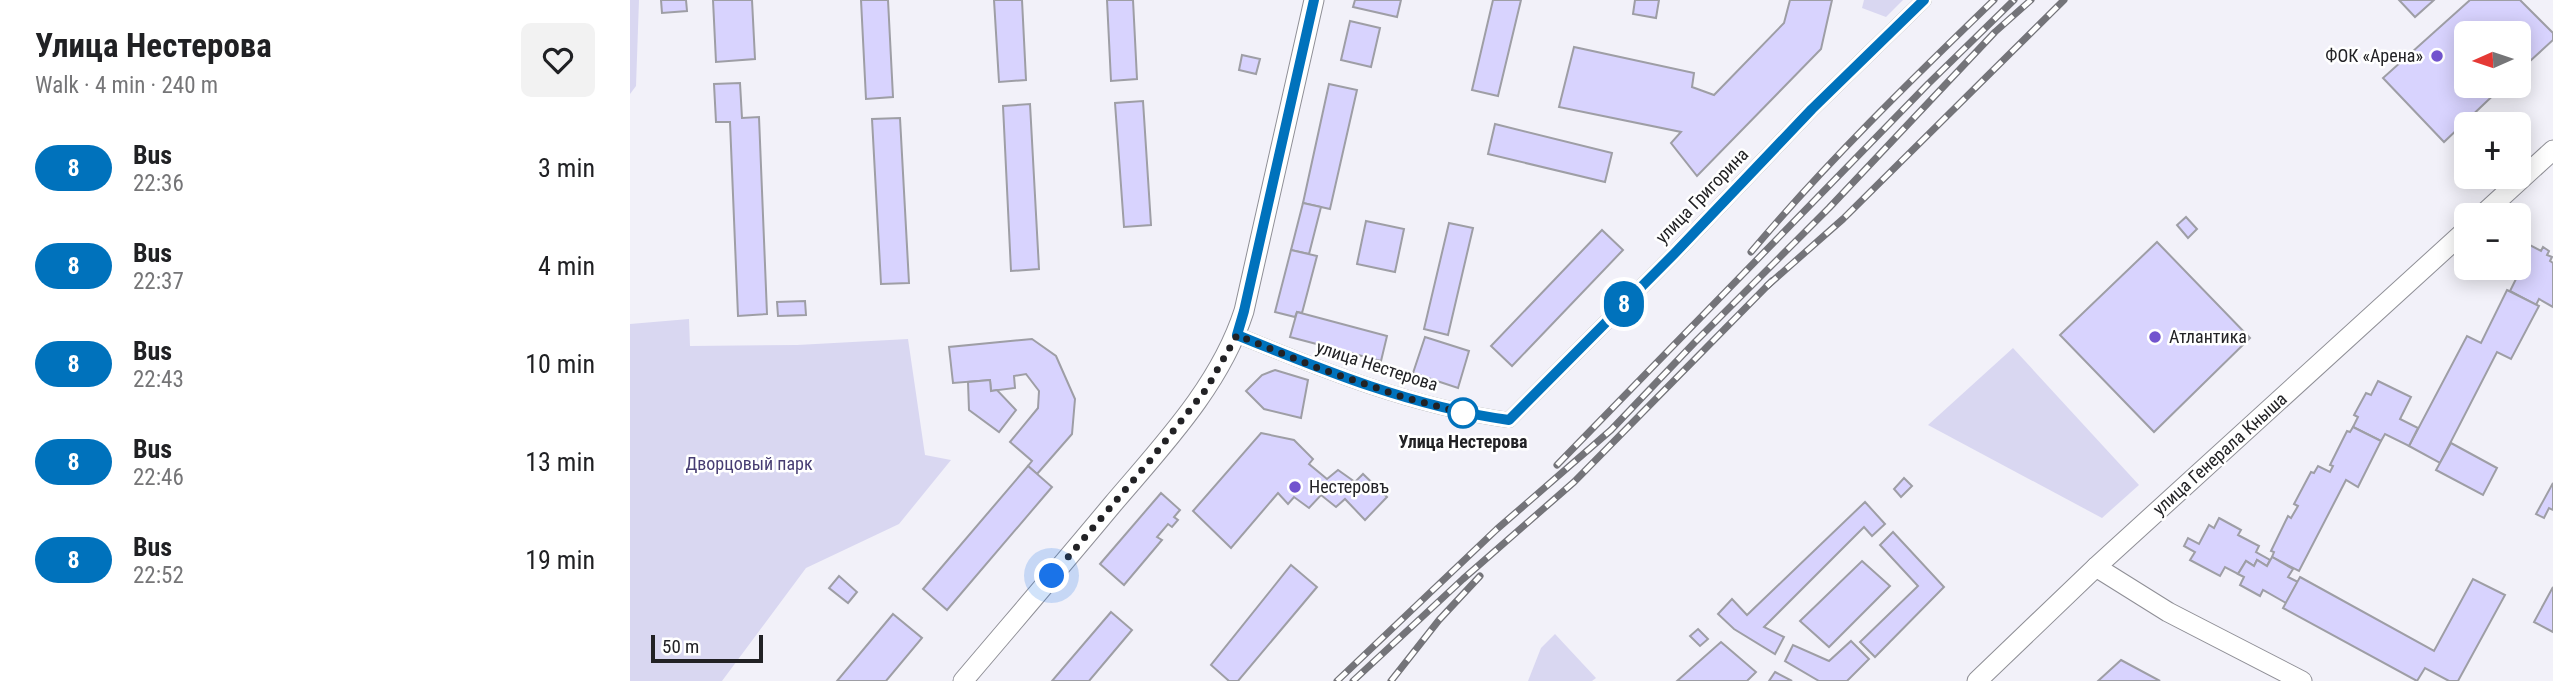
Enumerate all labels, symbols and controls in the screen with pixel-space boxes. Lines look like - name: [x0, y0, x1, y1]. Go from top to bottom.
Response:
- north arrow: [2454, 21, 2530, 98]
- map controls: [2454, 21, 2531, 280]
- button: heart: [521, 23, 595, 97]
- text: Улица Нестерова: [35, 26, 272, 65]
- place label: ФОК «Арена»: [2325, 45, 2423, 66]
- marker: ФОК «Арена»: [2429, 48, 2445, 64]
- text: Walk · 4 min · 240 m: [35, 72, 218, 99]
- button: +: [2454, 112, 2531, 189]
- text: Bus: [133, 140, 172, 170]
- street label: улица Григорина: [1651, 144, 1752, 248]
- text: 3 min: [538, 153, 595, 183]
- text: 8: [67, 154, 80, 182]
- text: 22:36: [133, 170, 184, 197]
- button: −: [2454, 203, 2531, 280]
- text: Bus: [133, 238, 172, 268]
- text: 4 min: [538, 251, 595, 281]
- text: 8: [67, 252, 80, 280]
- text: 22:37: [133, 268, 184, 295]
- line badge: 8: [1601, 281, 1647, 327]
- text: 8: [1618, 290, 1630, 318]
- place label: Атлантика: [2169, 326, 2247, 347]
- marker: Атлантика: [2147, 329, 2163, 345]
- text: Bus: [133, 336, 172, 366]
- street label: улица Нестерова: [1314, 336, 1441, 395]
- text: 10 min: [525, 349, 595, 379]
- text: 8: [67, 350, 80, 378]
- text: 22:43: [133, 366, 184, 393]
- street label: улица Генерала Кныша: [2148, 388, 2291, 519]
- marker: Улица Нестерова: [1448, 398, 1478, 428]
- place label: Улица Нестерова: [1398, 431, 1528, 452]
- text: Bus: [133, 434, 172, 464]
- text: 13 min: [525, 447, 595, 477]
- text: 8: [67, 448, 80, 476]
- park label: Дворцовый парк: [685, 453, 813, 474]
- text: 22:46: [133, 464, 184, 491]
- place label: Нестеровъ: [1309, 476, 1389, 497]
- marker: Нестеровъ: [1287, 479, 1303, 495]
- text: Bus: [133, 532, 172, 562]
- text: 19 min: [525, 545, 595, 575]
- text: 8: [67, 546, 80, 574]
- your location: [1034, 558, 1069, 593]
- text: 22:52: [133, 562, 184, 589]
- scale bar: [651, 632, 763, 664]
- text: 50 m: [662, 635, 699, 658]

